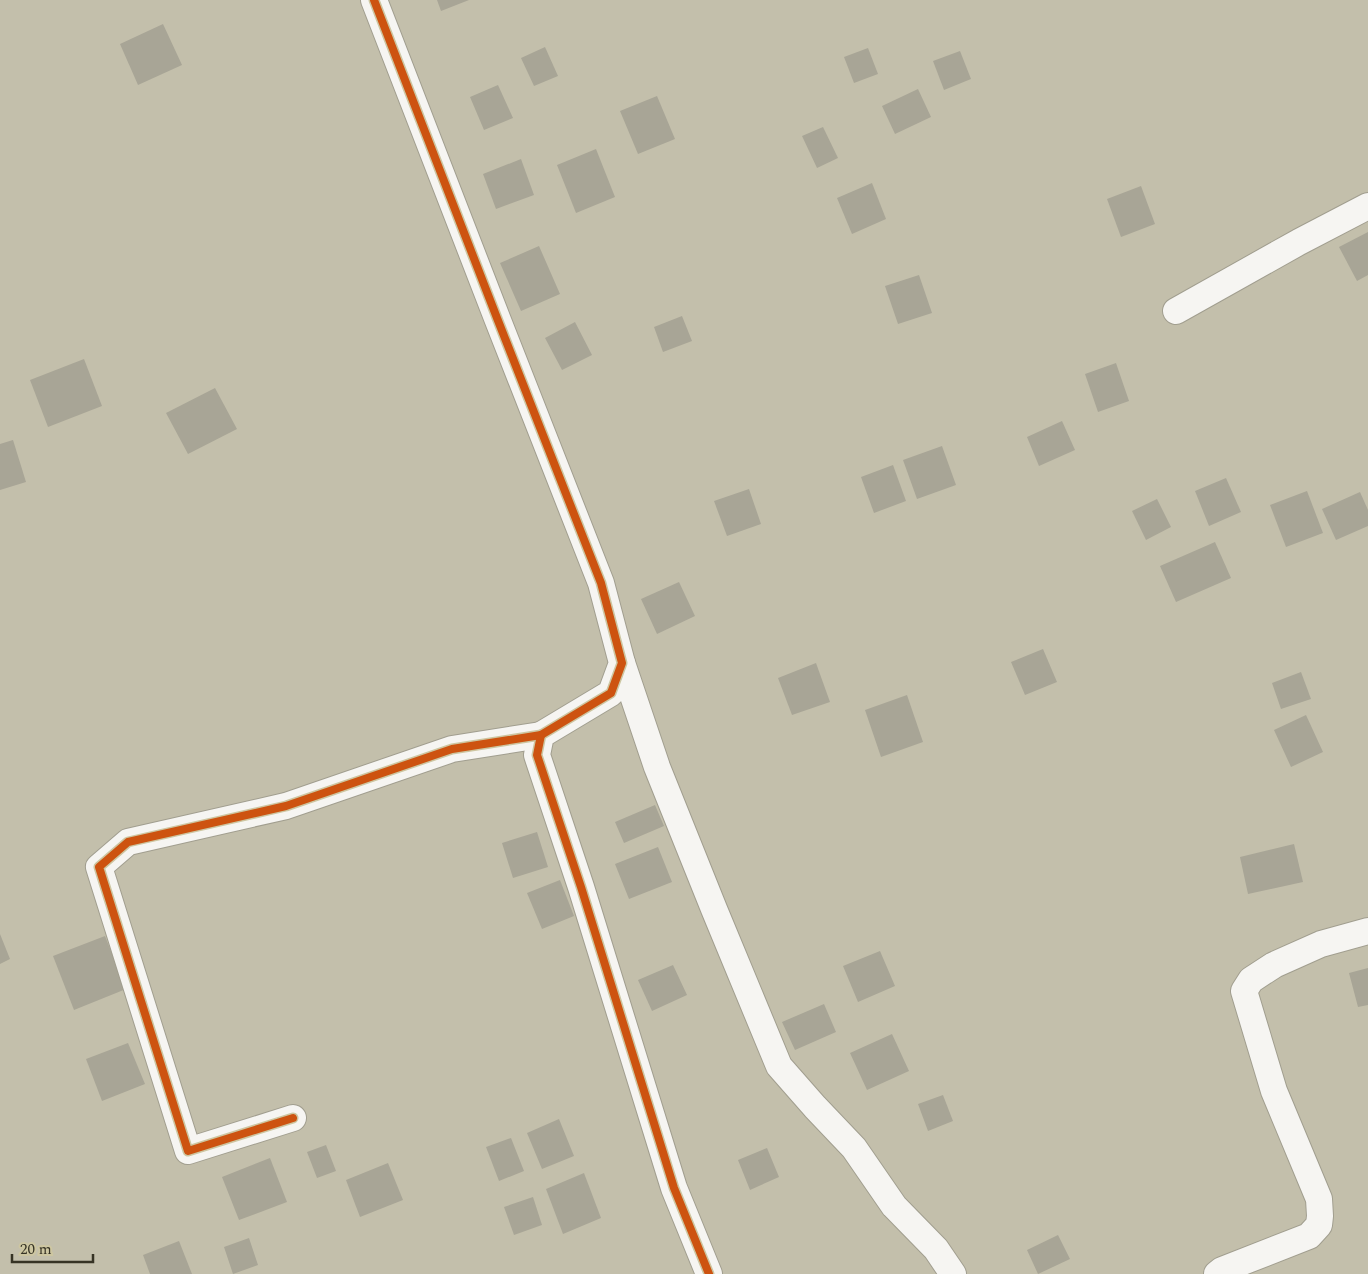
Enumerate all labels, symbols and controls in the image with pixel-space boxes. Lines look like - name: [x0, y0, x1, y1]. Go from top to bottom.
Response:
- scale bar: [12, 1232, 94, 1264]
- text: 20 m: [20, 1238, 52, 1261]

